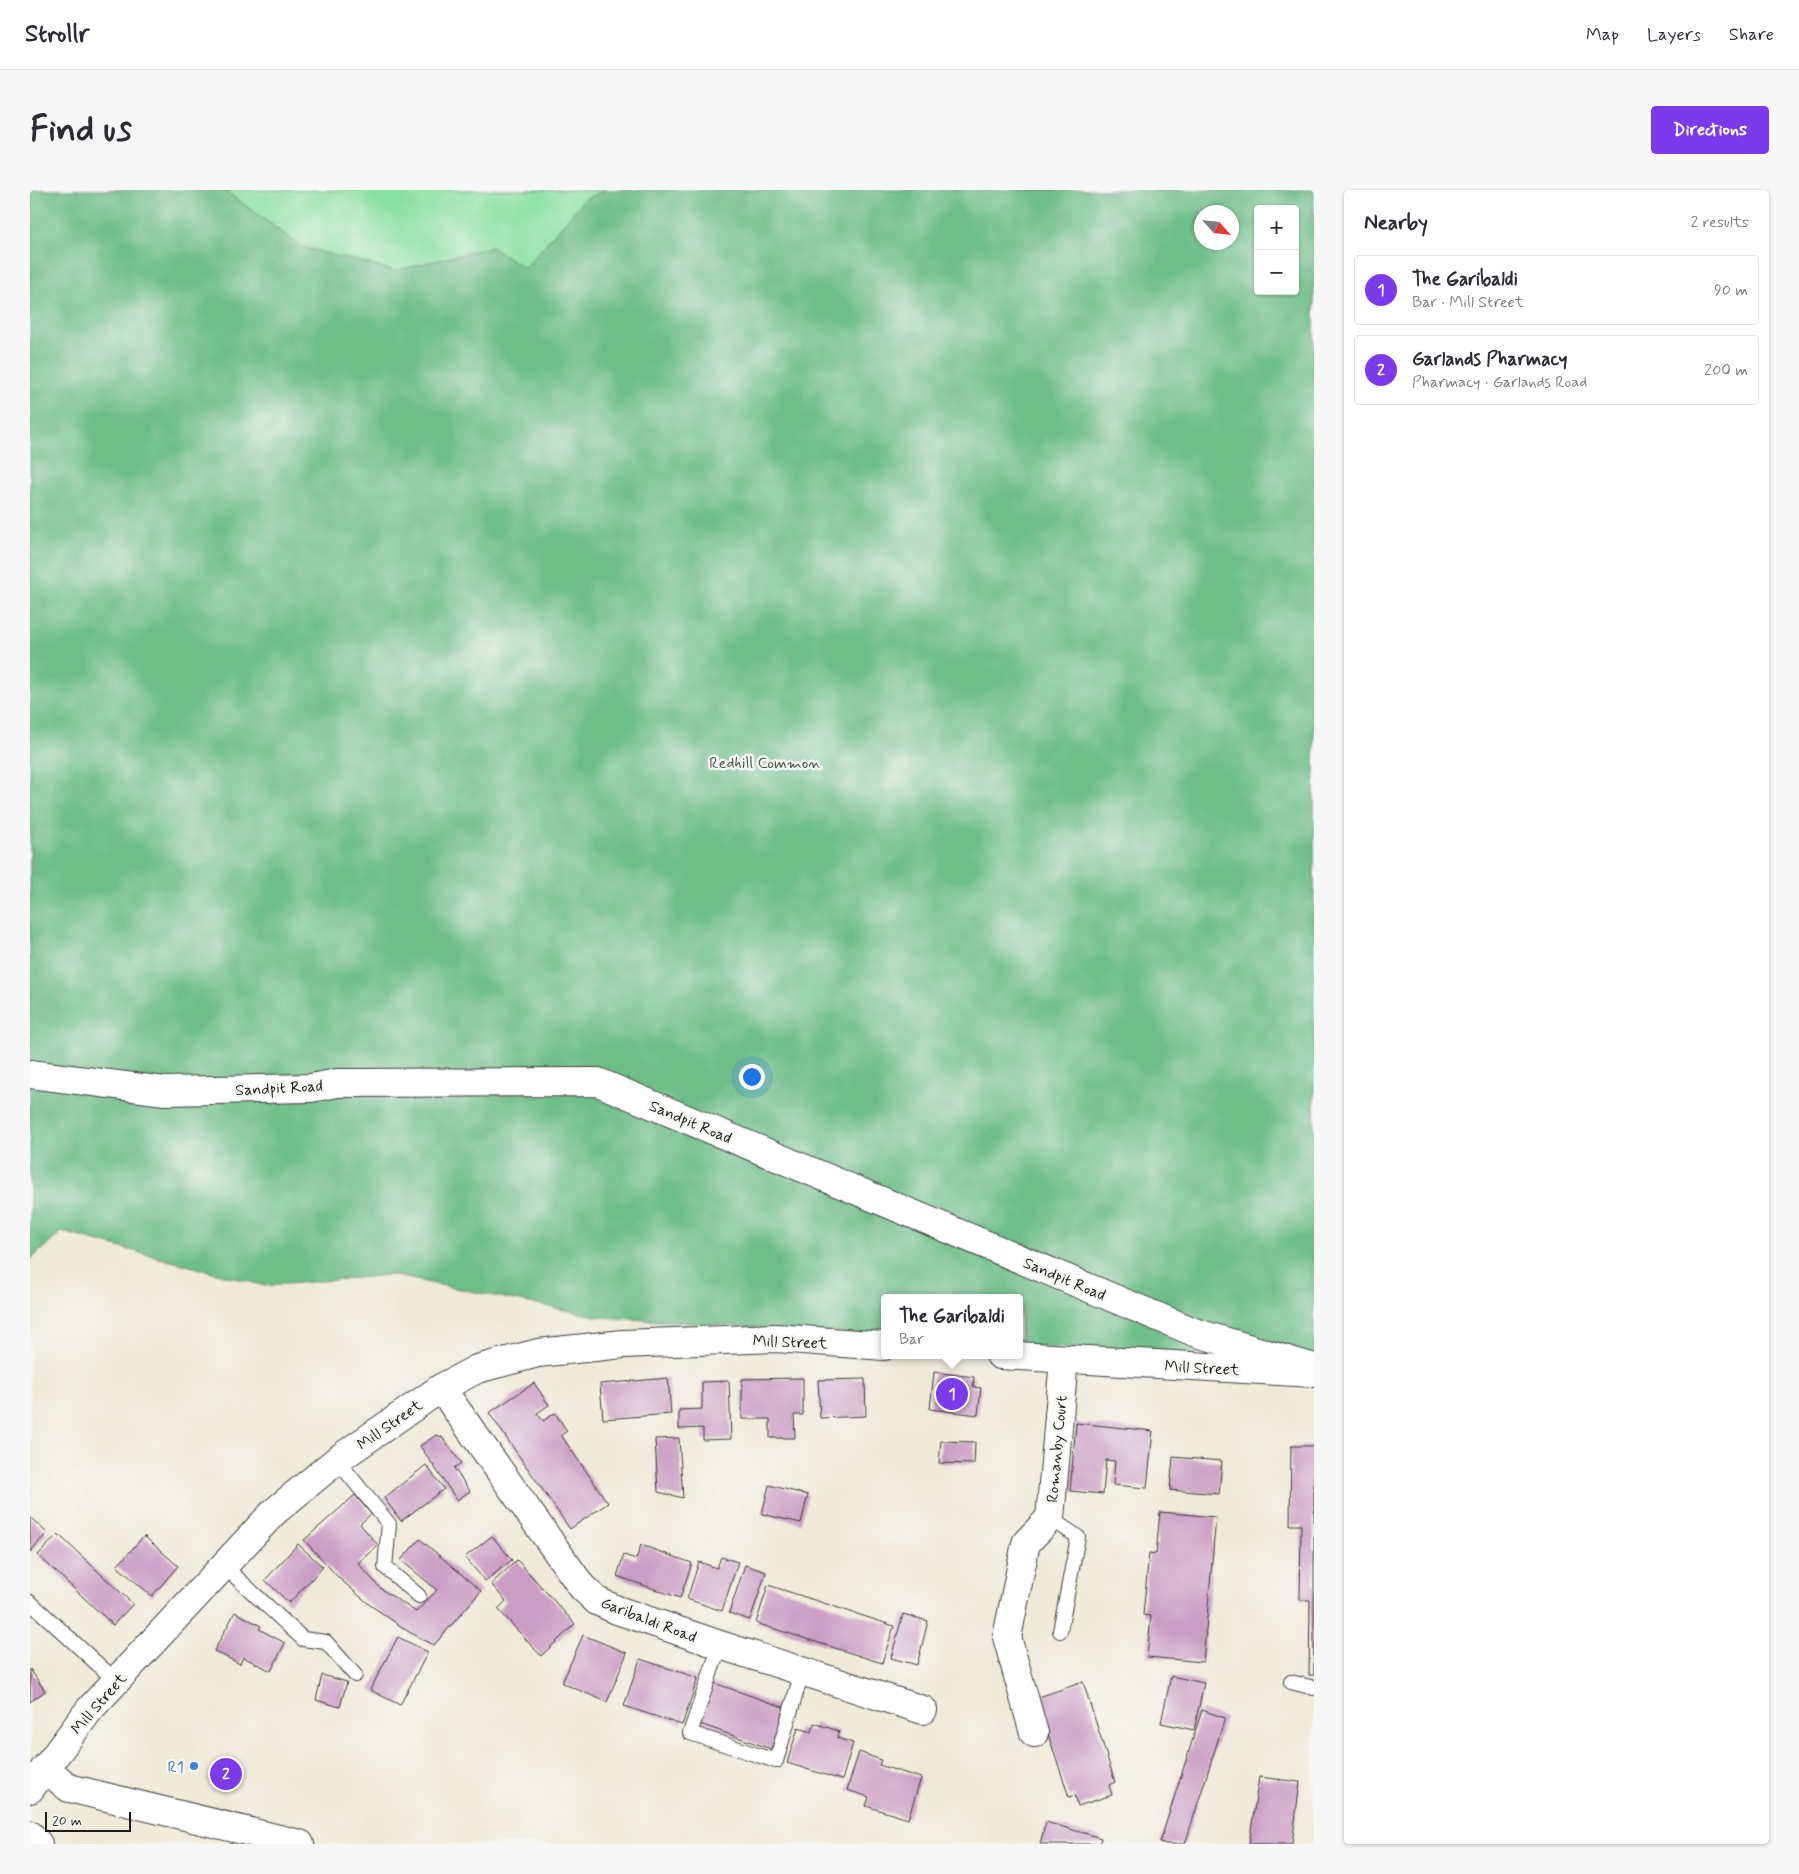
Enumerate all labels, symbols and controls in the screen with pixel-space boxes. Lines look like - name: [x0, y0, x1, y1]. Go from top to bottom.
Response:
- text: Strollr: [25, 19, 89, 50]
- text: Map: [1586, 23, 1619, 47]
- text: Layers: [1647, 23, 1701, 47]
- text: Share: [1729, 23, 1774, 47]
- button: Directions: [1651, 106, 1769, 154]
- text: Find us: [30, 107, 132, 153]
- north arrow: [1194, 205, 1239, 250]
- map controls: [1254, 205, 1299, 295]
- button: +: [1254, 205, 1299, 250]
- text: Nearby: [1364, 209, 1428, 237]
- text: 2 results: [1691, 212, 1749, 233]
- button: −: [1254, 250, 1299, 295]
- text: The Garibaldi: [1412, 267, 1518, 292]
- text: 1: [1377, 280, 1385, 301]
- text: 90 m: [1714, 280, 1748, 301]
- text: Bar · Mill Street: [1412, 292, 1524, 313]
- text: Garlands Pharmacy: [1412, 347, 1567, 372]
- text: 2: [1377, 360, 1385, 381]
- text: 200 m: [1704, 360, 1748, 381]
- text: Pharmacy · Garlands Road: [1412, 372, 1587, 393]
- park label: Redhill Common: [709, 753, 821, 774]
- your location: [739, 1064, 765, 1090]
- street label: Sandpit Road: [235, 1076, 323, 1101]
- street label: Sandpit Road: [646, 1096, 735, 1149]
- street label: Sandpit Road: [1020, 1253, 1109, 1306]
- popup: [881, 1294, 1023, 1359]
- text: The Garibaldi: [899, 1304, 1005, 1329]
- text: Bar: [899, 1329, 924, 1350]
- street label: Mill Street: [752, 1331, 828, 1354]
- street label: Mill Street: [1164, 1356, 1240, 1381]
- pin: 1: [936, 1375, 968, 1413]
- street label: Mill Street: [353, 1395, 427, 1455]
- street label: Romanby Court: [1042, 1395, 1073, 1503]
- street label: Garibaldi Road: [598, 1592, 699, 1648]
- street label: Mill Street: [67, 1668, 132, 1739]
- pin: 2: [210, 1755, 242, 1793]
- place label: R1: [168, 1757, 184, 1778]
- marker: R1: [188, 1760, 200, 1772]
- scale bar: [45, 1809, 131, 1832]
- text: 20 m: [52, 1812, 82, 1830]

